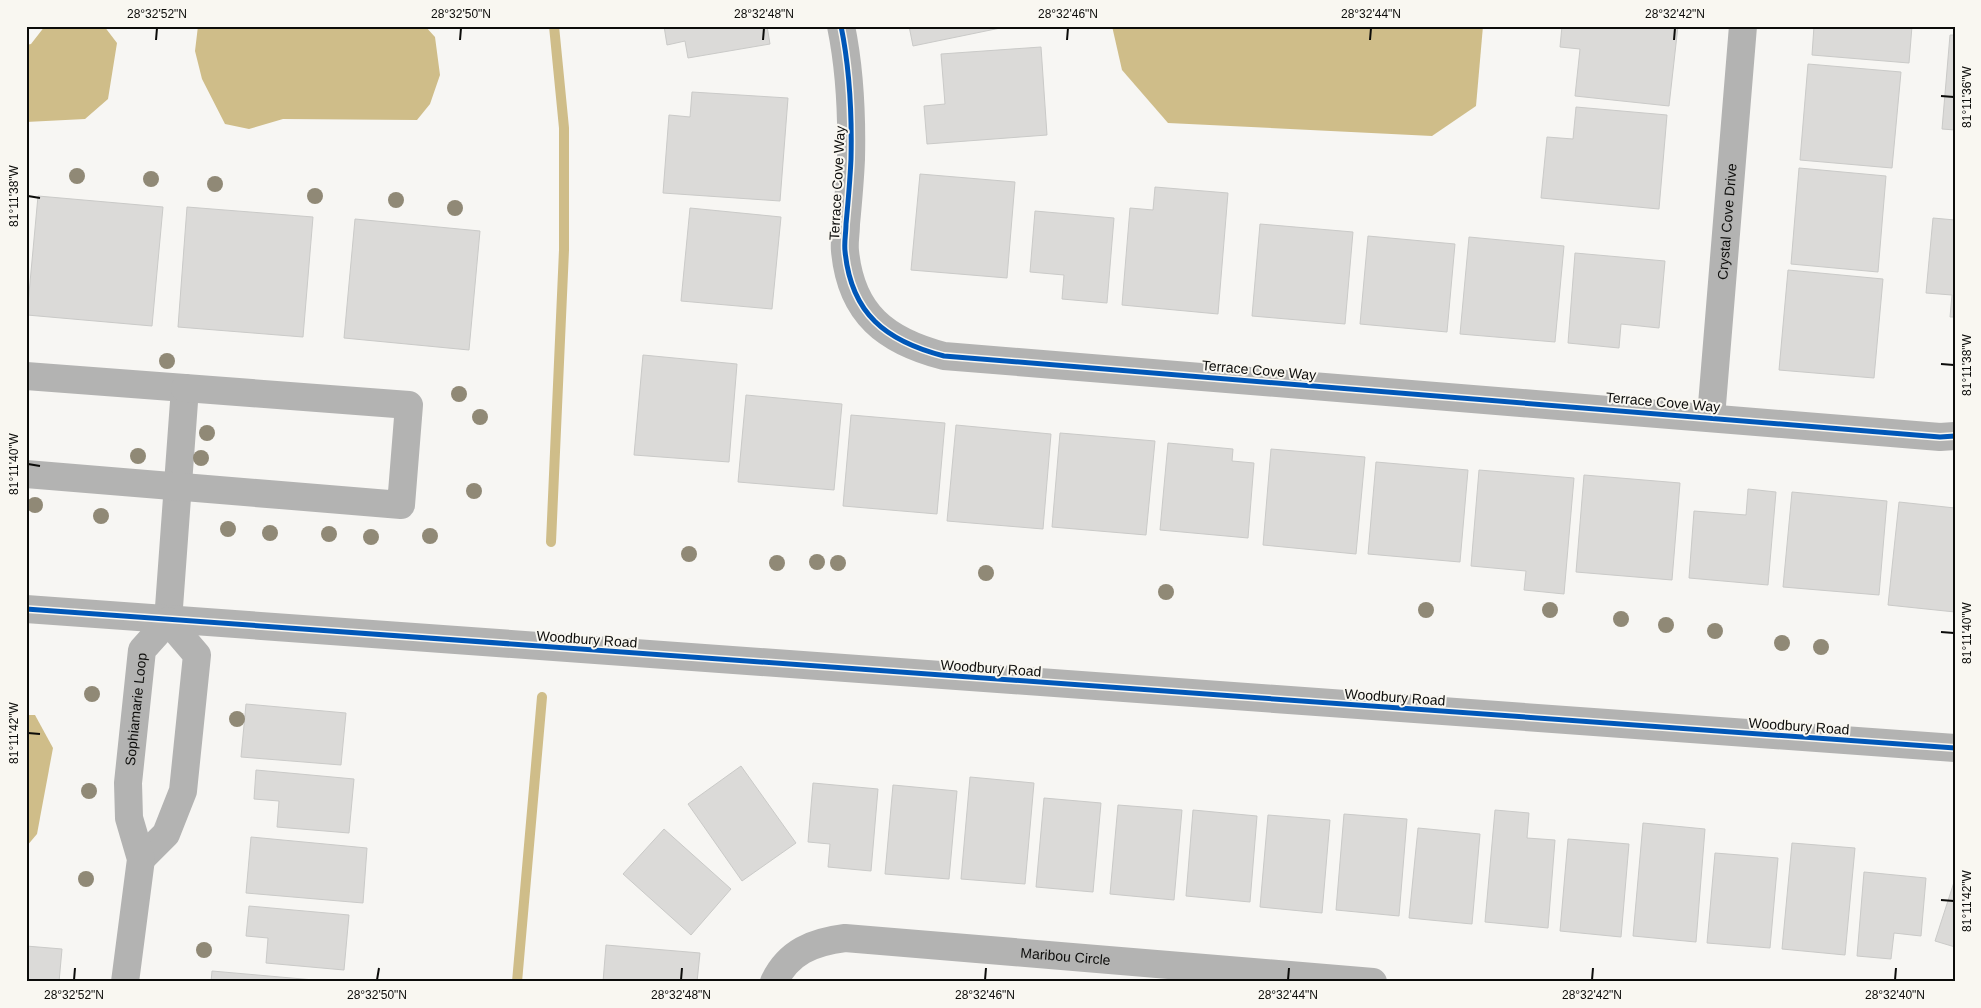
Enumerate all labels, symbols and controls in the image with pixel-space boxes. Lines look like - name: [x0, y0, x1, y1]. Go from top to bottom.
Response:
- text: 28°32'52"N: [127, 7, 187, 21]
- text: 28°32'50"N: [431, 7, 491, 21]
- text: 28°32'48"N: [734, 7, 794, 21]
- text: 28°32'46"N: [1038, 7, 1098, 21]
- text: 28°32'44"N: [1341, 7, 1401, 21]
- text: 28°32'42"N: [1645, 7, 1705, 21]
- text: 81°11'36"W: [1960, 65, 1974, 128]
- street label: Terrace Cove Way: [826, 125, 848, 241]
- street label: Crystal Cove Drive: [1714, 163, 1740, 281]
- text: 81°11'38"W: [7, 164, 21, 227]
- text: 81°11'38"W: [1960, 333, 1974, 396]
- street label: Terrace Cove Way: [1201, 357, 1317, 383]
- street label: Terrace Cove Way: [1605, 389, 1721, 415]
- text: 81°11'40"W: [7, 432, 21, 495]
- text: 81°11'40"W: [1960, 601, 1974, 664]
- street label: Woodbury Road: [536, 627, 638, 651]
- street label: Sophiamarie Loop: [122, 652, 150, 767]
- street label: Woodbury Road: [940, 656, 1042, 680]
- street label: Woodbury Road: [1344, 685, 1446, 709]
- text: 81°11'42"W: [7, 701, 21, 764]
- street label: Woodbury Road: [1748, 714, 1850, 738]
- text: 81°11'42"W: [1960, 869, 1974, 932]
- street label: Maribou Circle: [1020, 945, 1111, 968]
- text: 28°32'52"N: [44, 988, 104, 1002]
- text: 28°32'50"N: [347, 988, 407, 1002]
- text: 28°32'48"N: [651, 988, 711, 1002]
- text: 28°32'46"N: [955, 988, 1015, 1002]
- text: 28°32'44"N: [1258, 988, 1318, 1002]
- text: 28°32'42"N: [1562, 988, 1622, 1002]
- text: 28°32'40"N: [1865, 988, 1925, 1002]

